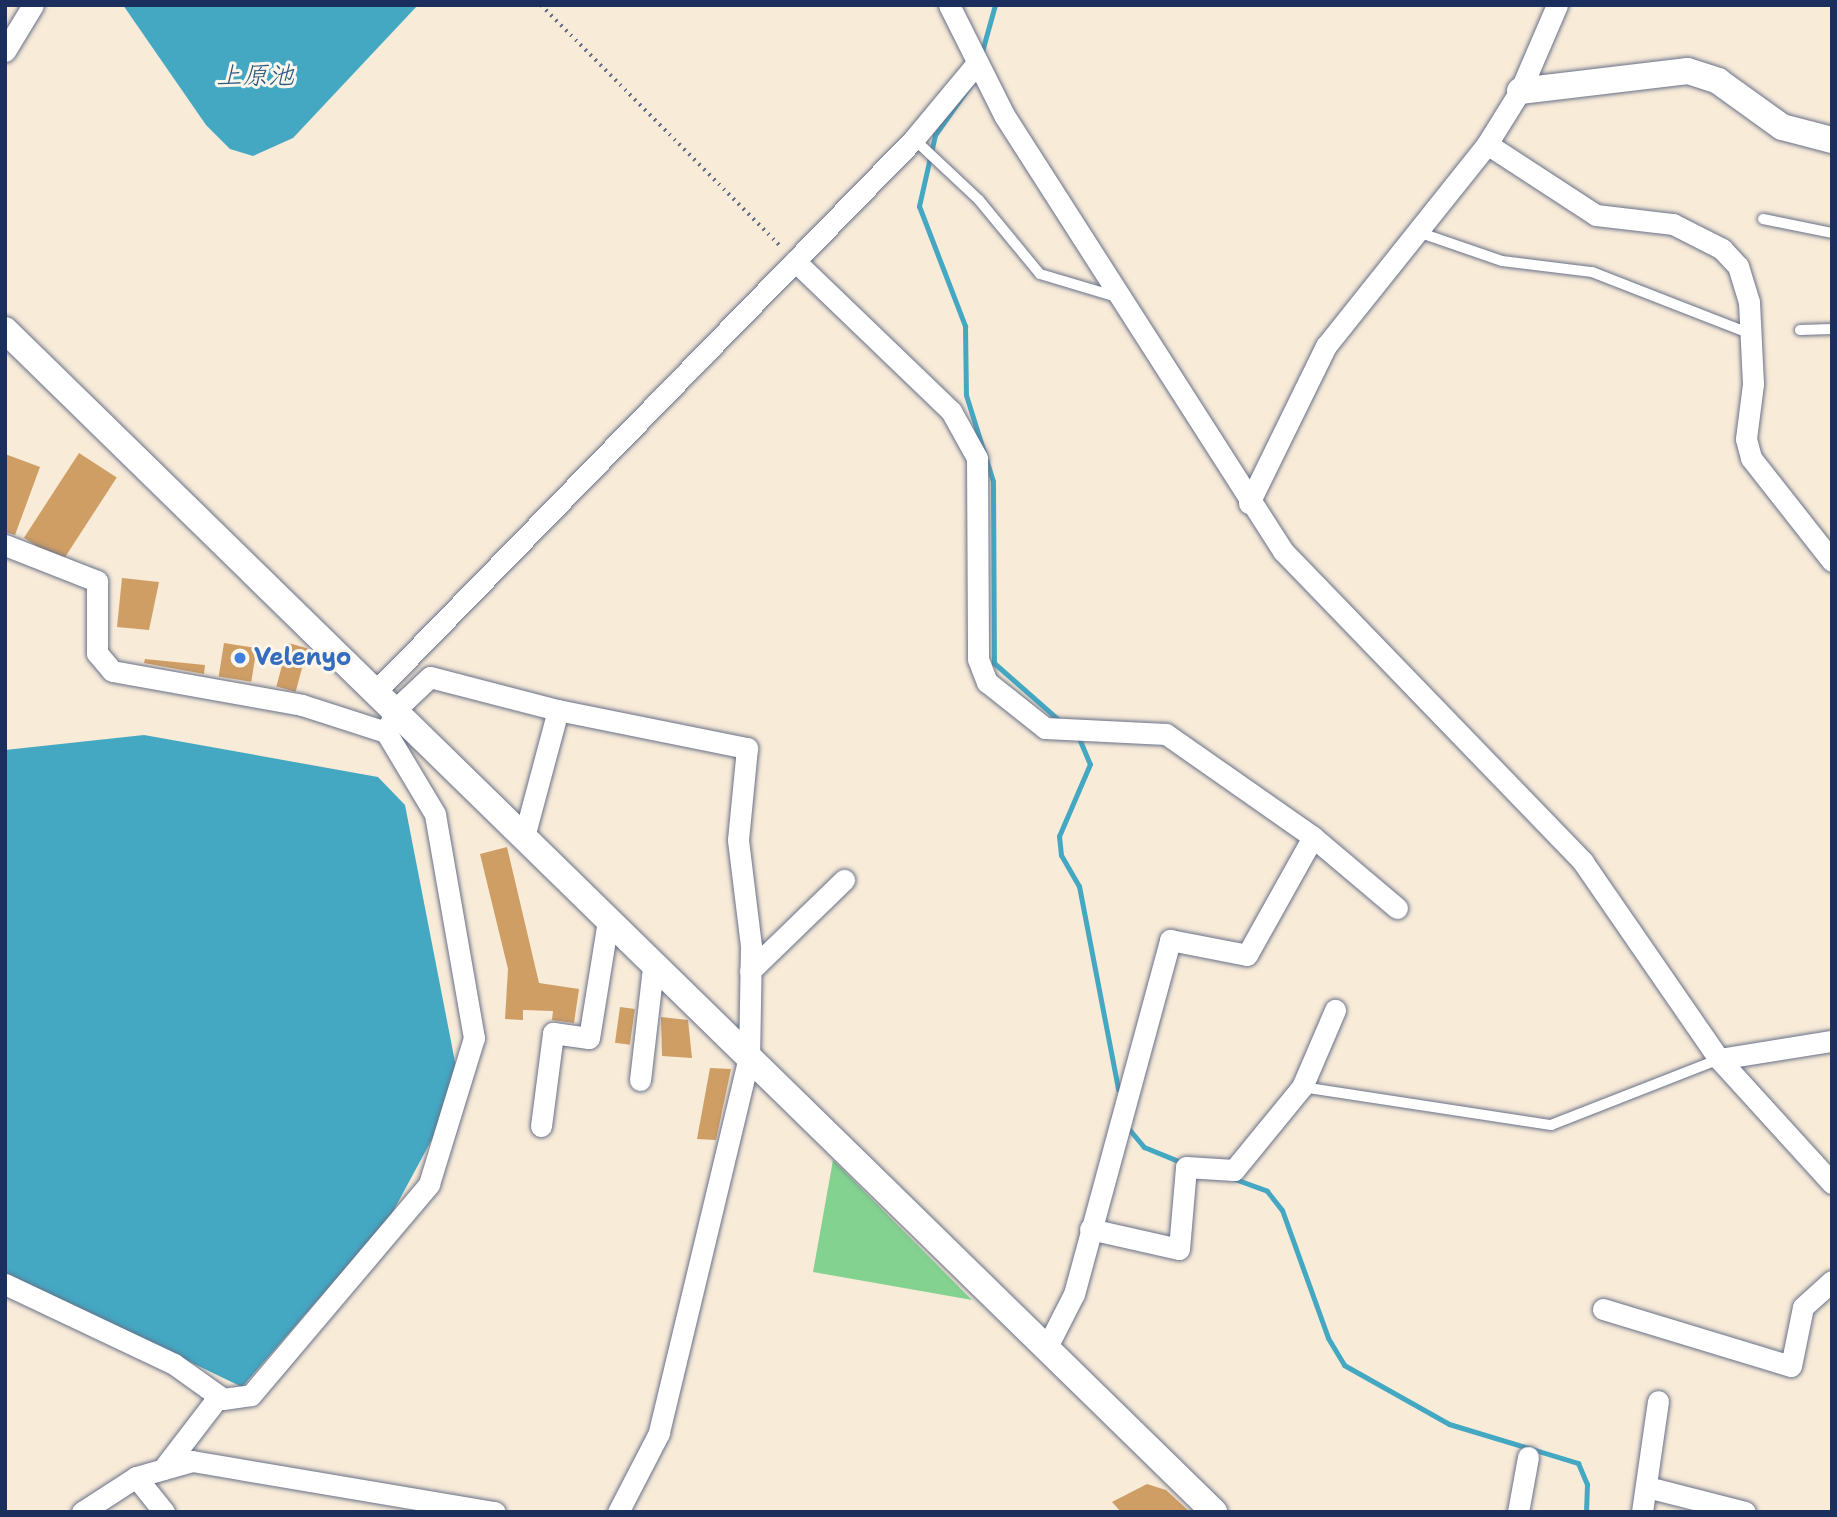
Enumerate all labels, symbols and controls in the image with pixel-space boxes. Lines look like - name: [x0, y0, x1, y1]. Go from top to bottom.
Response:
- water label: 上原池: [216, 59, 294, 91]
- place label: Velenyo: [254, 644, 351, 672]
- marker: Velenyo: [232, 650, 248, 666]

